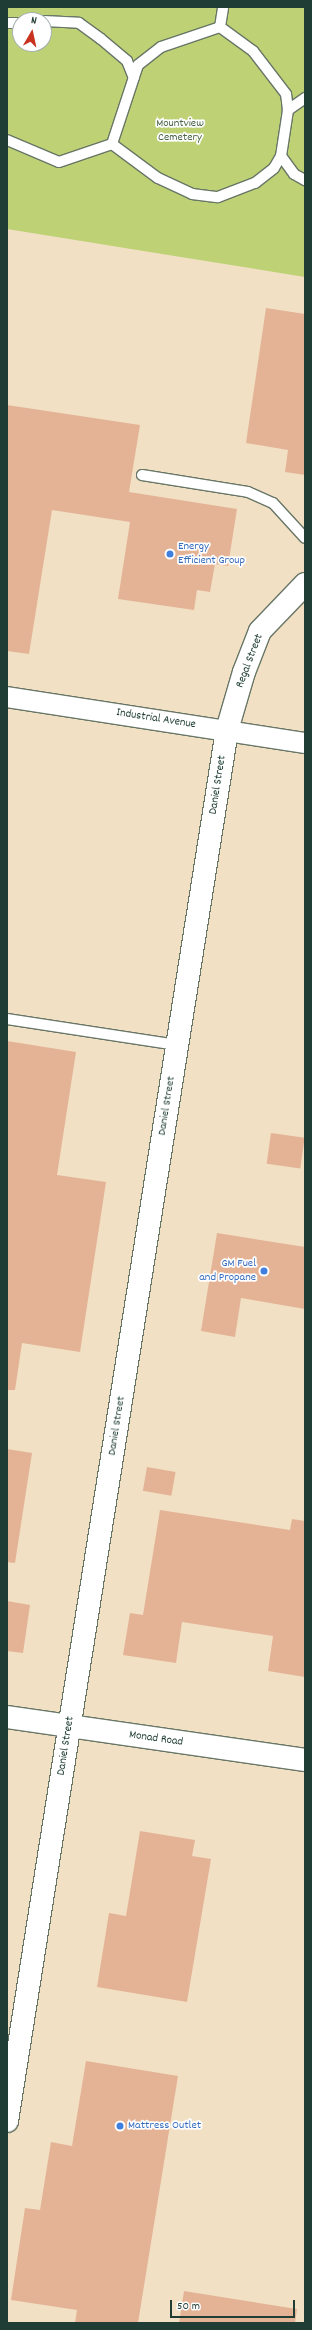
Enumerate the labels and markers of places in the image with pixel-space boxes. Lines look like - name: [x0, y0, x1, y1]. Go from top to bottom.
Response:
- place label: Energy Efficient Group: [178, 540, 245, 568]
- marker: Energy Efficient Group: [165, 549, 175, 559]
- place label: GM Fuel and Propane: [199, 1257, 256, 1285]
- marker: GM Fuel and Propane: [259, 1266, 269, 1276]
- place label: Mattress Outlet: [128, 2119, 201, 2133]
- marker: Mattress Outlet: [115, 2121, 125, 2131]

